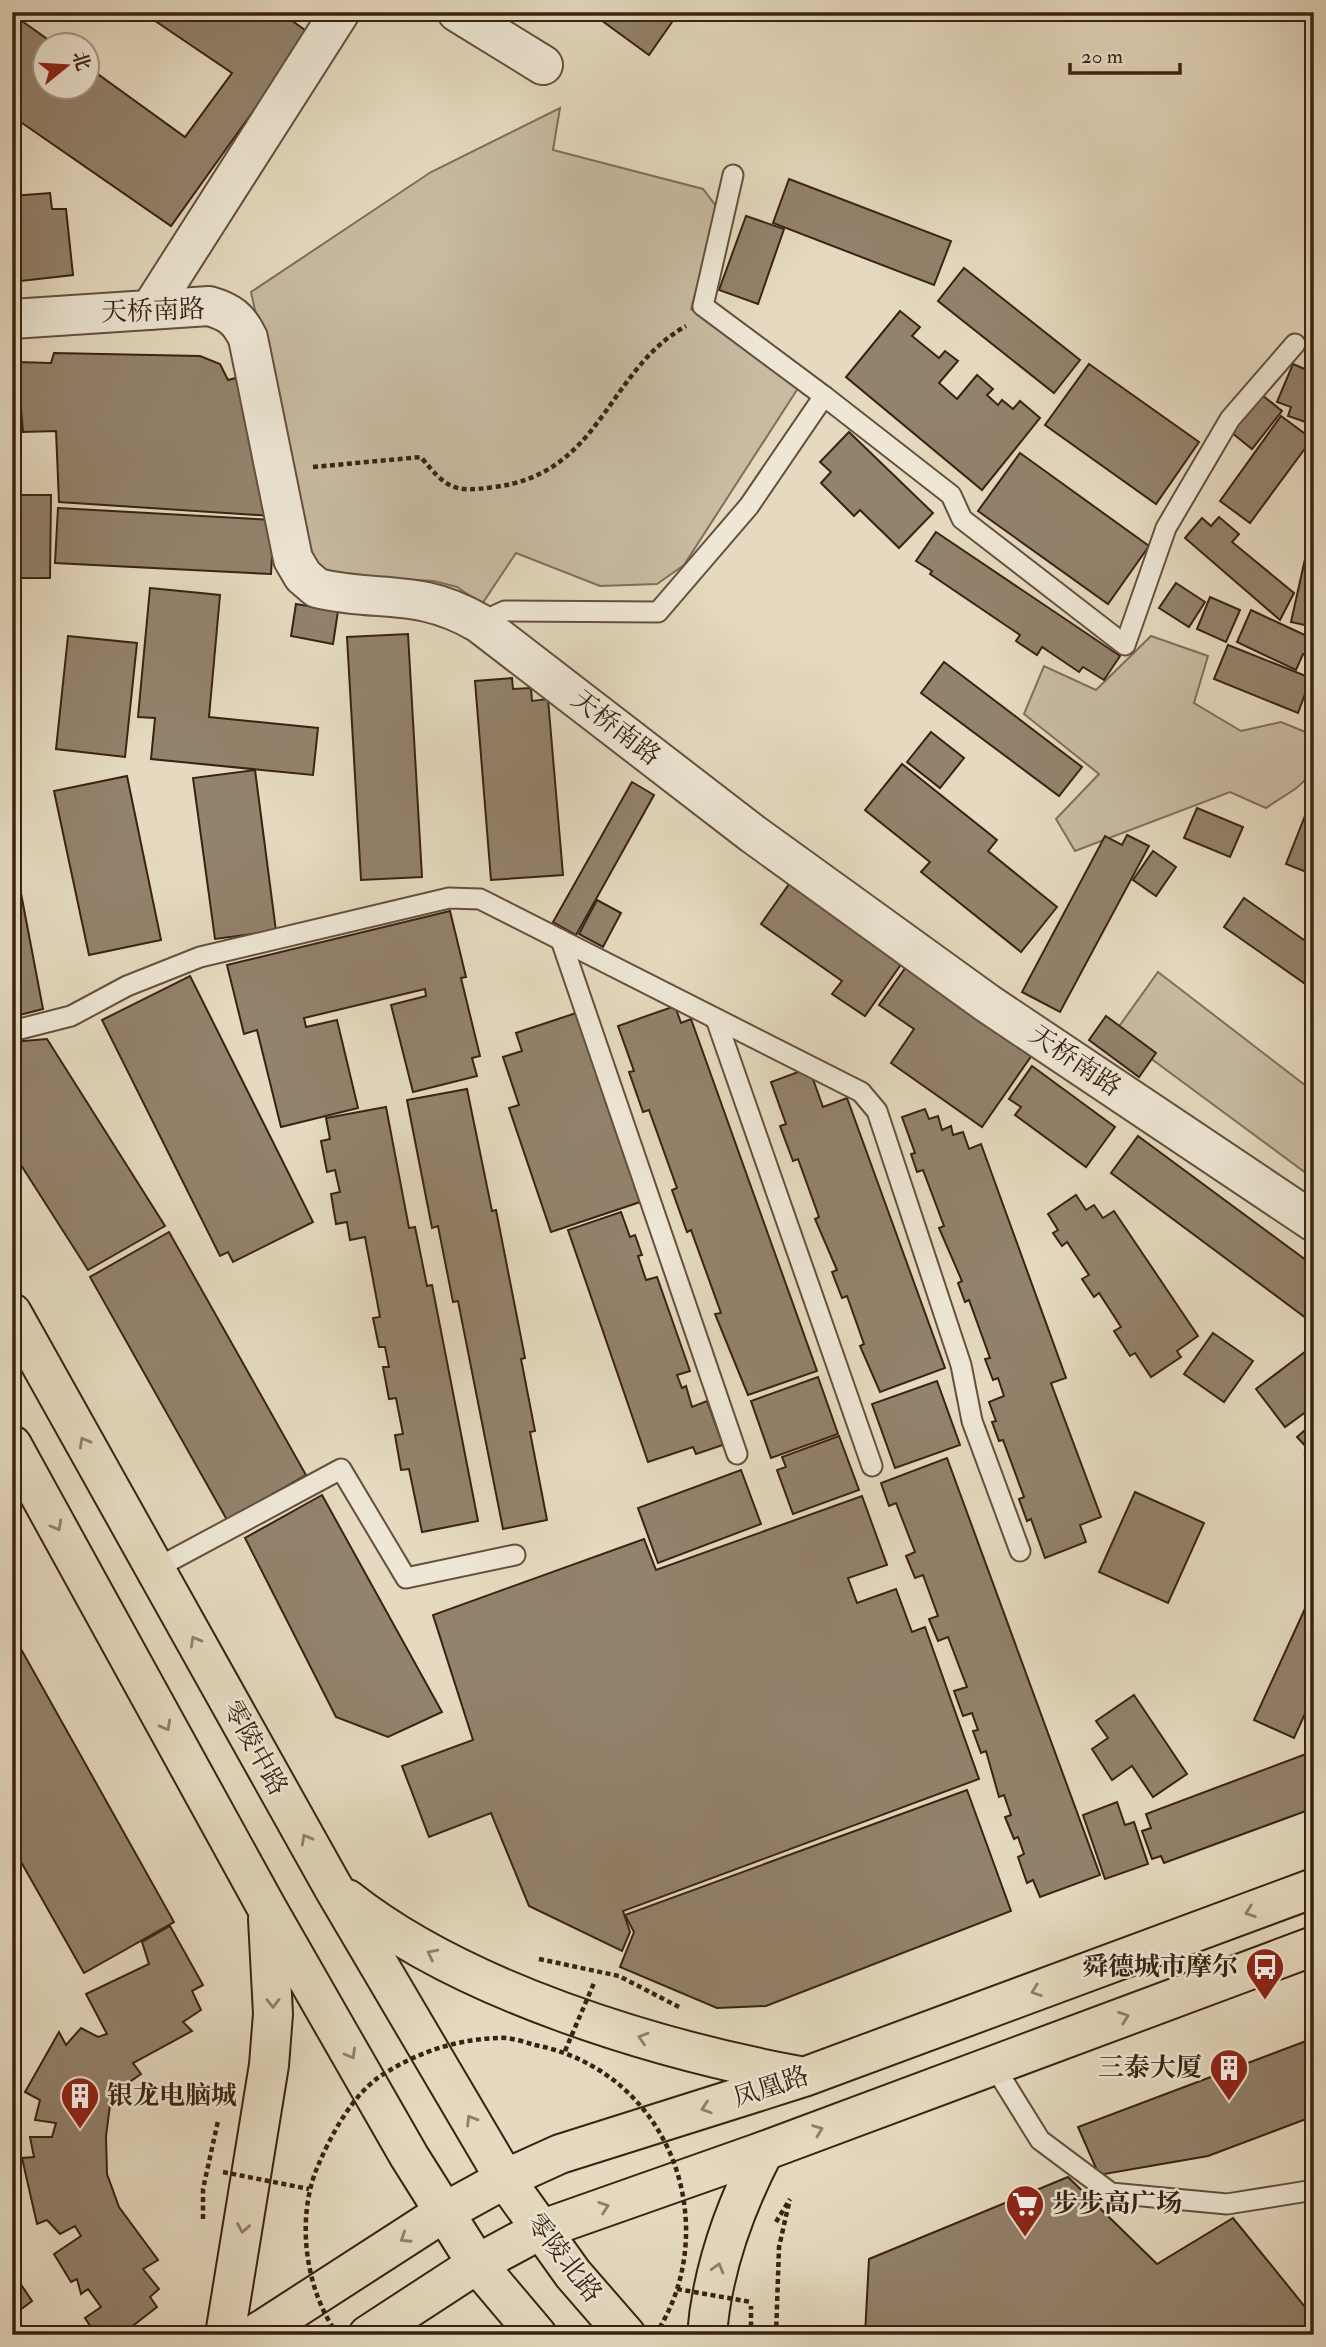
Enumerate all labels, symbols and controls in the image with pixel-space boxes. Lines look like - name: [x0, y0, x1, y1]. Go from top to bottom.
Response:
- north arrow: [32, 32, 102, 102]
- scale bar: [1070, 32, 1181, 76]
- text: 20 m: [1081, 43, 1123, 70]
- text: 北: [67, 48, 96, 74]
- street label: 天桥南路: [100, 293, 206, 329]
- street label: 天桥南路: [565, 683, 667, 773]
- street label: 天桥南路: [1023, 1019, 1127, 1103]
- one-way arrow: [79, 1437, 92, 1449]
- one-way arrow: [49, 1519, 62, 1532]
- one-way arrow: [190, 1635, 203, 1648]
- street label: 零陵中路: [216, 1695, 294, 1801]
- one-way arrow: [158, 1718, 171, 1731]
- one-way arrow: [301, 1834, 314, 1847]
- one-way arrow: [1244, 1904, 1256, 1918]
- bus stop icon: 舜德城市摩尔: [1244, 1946, 1286, 2001]
- one-way arrow: [427, 1949, 439, 1963]
- place label: 舜德城市摩尔: [1082, 1951, 1238, 1983]
- one-way arrow: [1031, 1983, 1043, 1997]
- one-way arrow: [265, 1998, 281, 2009]
- one-way arrow: [1117, 2011, 1129, 2025]
- one-way arrow: [637, 2032, 649, 2047]
- one-way arrow: [342, 2047, 355, 2060]
- building icon: 三泰大厦: [1208, 2047, 1250, 2102]
- place label: 三泰大厦: [1098, 2052, 1202, 2084]
- street label: 凤凰路: [729, 2060, 813, 2114]
- building icon: 银龙电脑城: [59, 2075, 101, 2130]
- place label: 银龙电脑城: [107, 2080, 237, 2112]
- one-way arrow: [701, 2099, 713, 2114]
- one-way arrow: [466, 2114, 479, 2127]
- one-way arrow: [812, 2124, 824, 2138]
- supermarket icon: 步步高广场: [1004, 2183, 1046, 2238]
- place label: 步步高广场: [1052, 2188, 1182, 2220]
- one-way arrow: [598, 2201, 610, 2215]
- street label: 零陵北路: [519, 2207, 609, 2309]
- one-way arrow: [237, 2222, 252, 2234]
- one-way arrow: [399, 2230, 412, 2243]
- one-way arrow: [709, 2262, 724, 2274]

